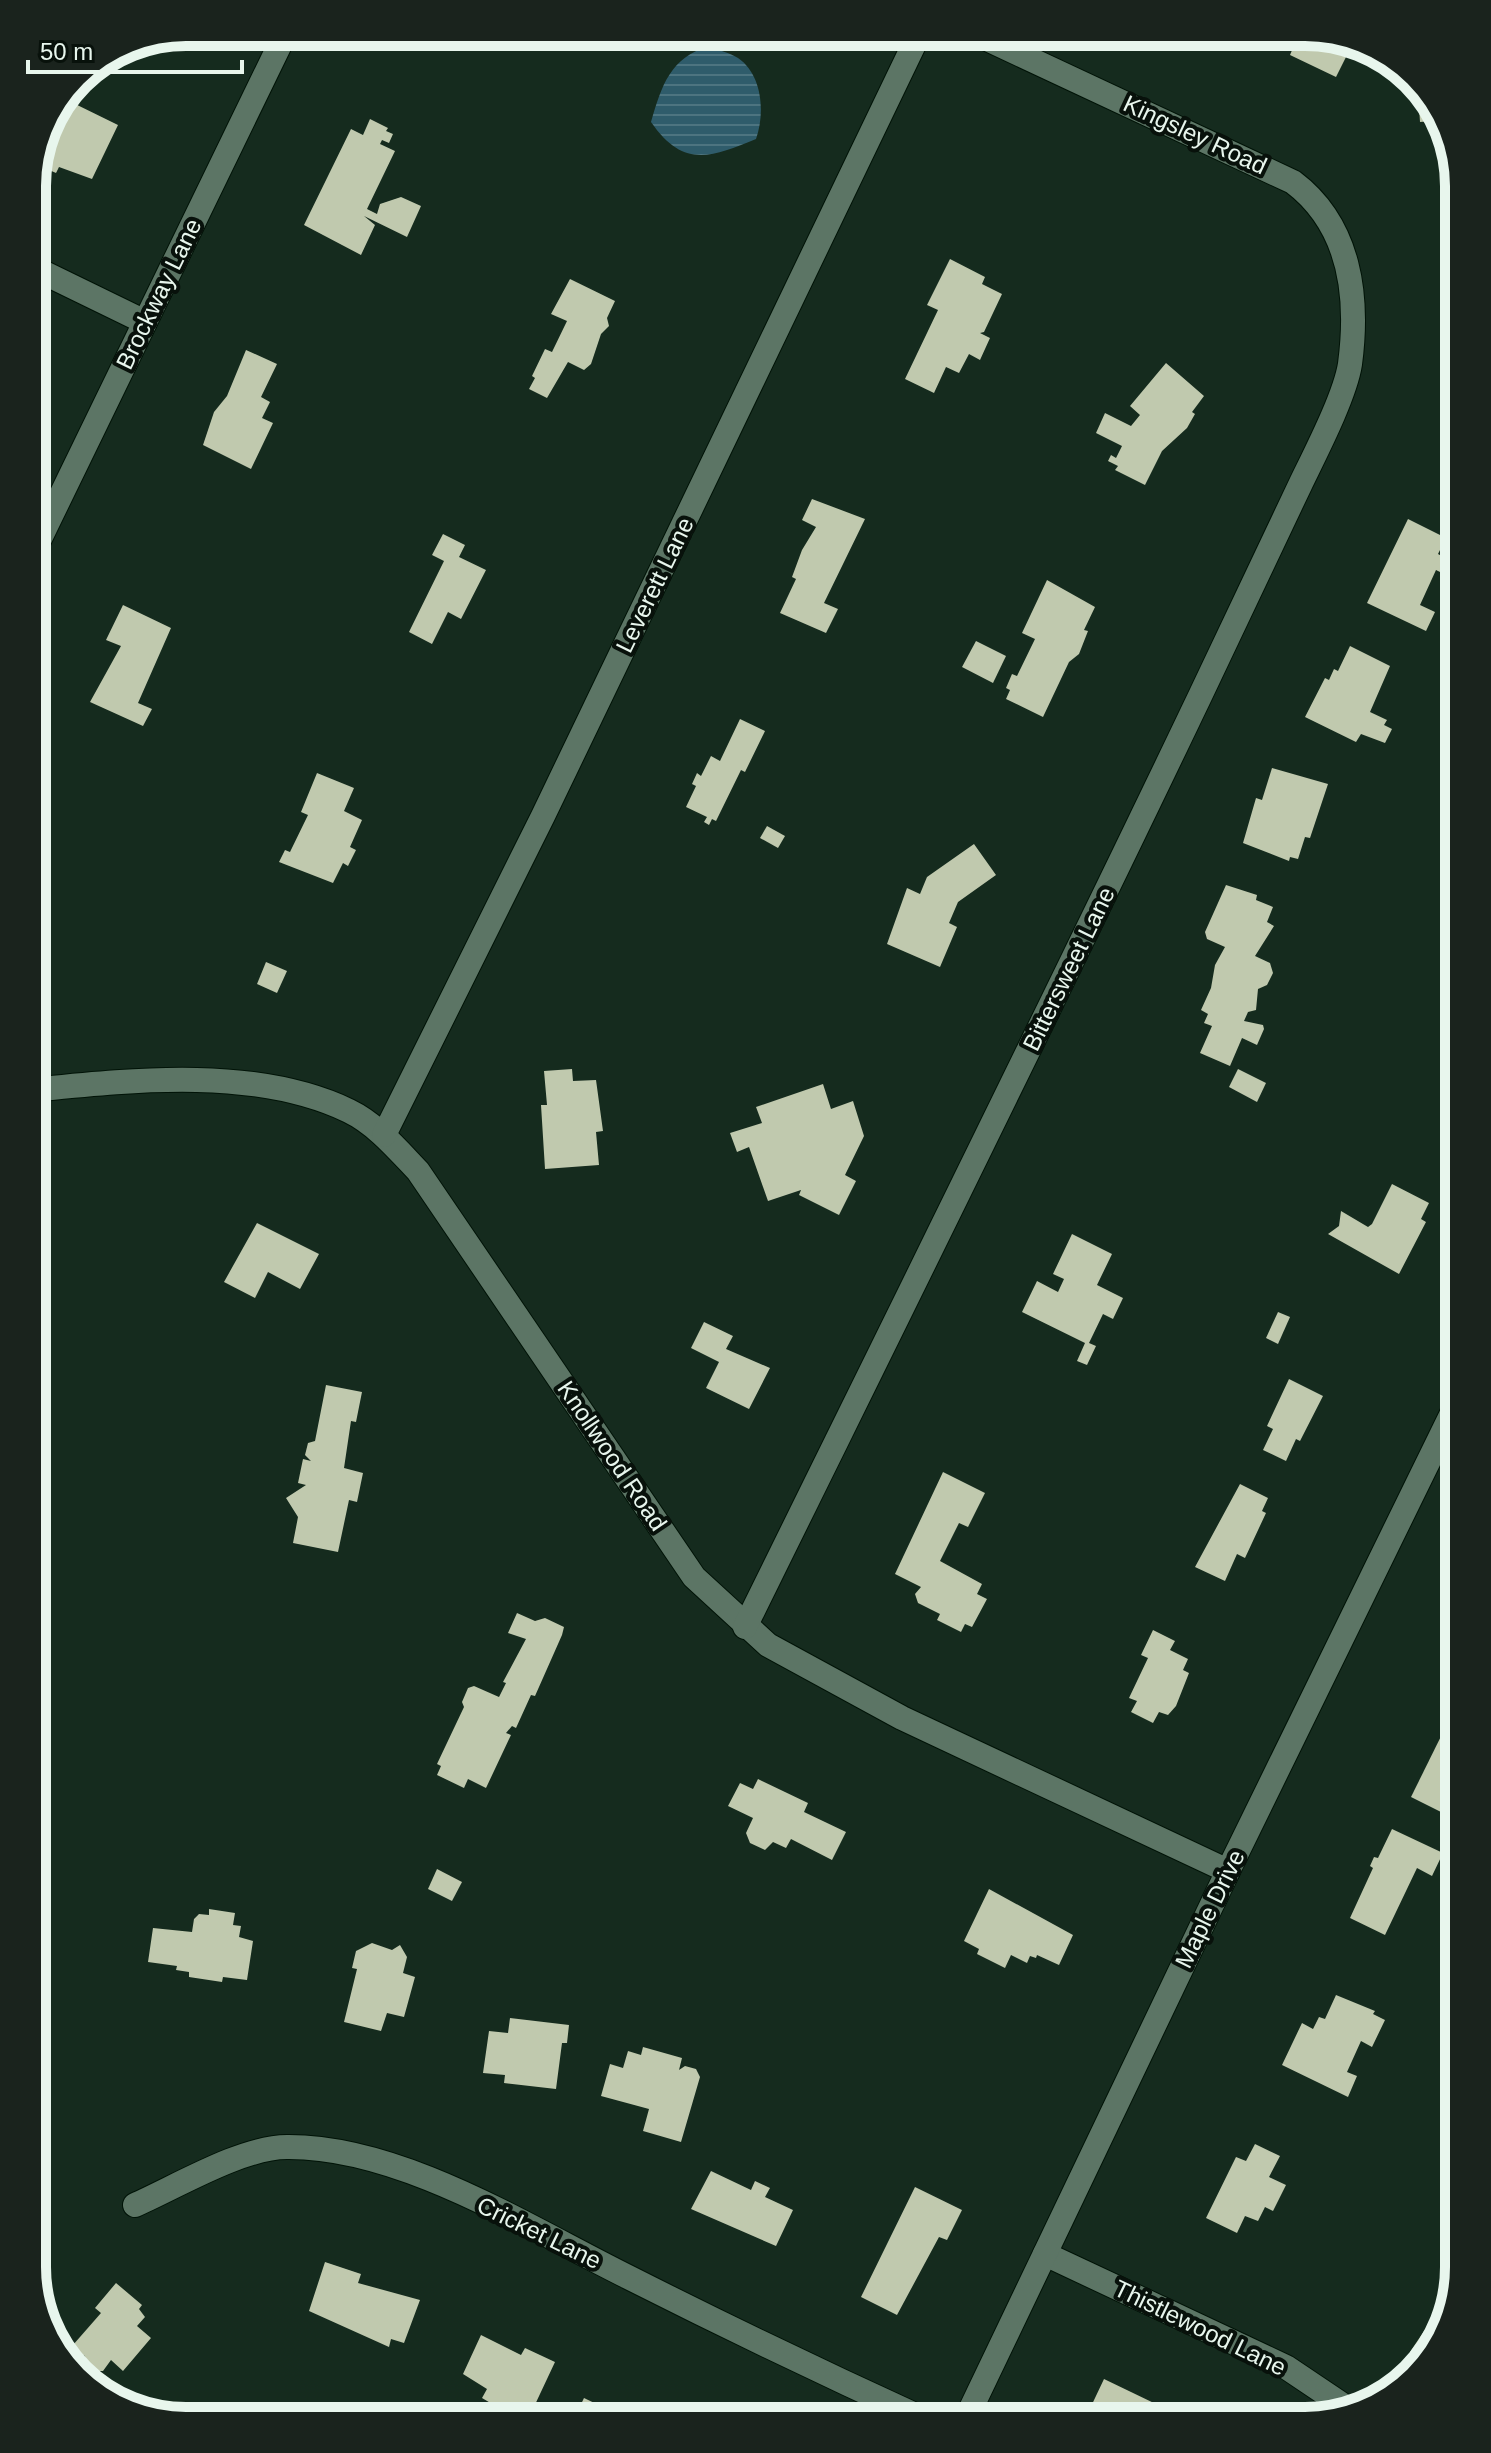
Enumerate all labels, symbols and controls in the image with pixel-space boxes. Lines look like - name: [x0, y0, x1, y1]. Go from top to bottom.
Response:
- scale bar: [28, 24, 242, 74]
- text: 50 m: [40, 38, 93, 65]
- street label: Kingsley Road: [1119, 90, 1271, 179]
- street label: Brockway Lane: [110, 214, 207, 373]
- street label: Leverett Lane: [610, 513, 699, 657]
- street label: Bittersweet Lane: [1017, 883, 1120, 1055]
- street label: Knollwood Road: [552, 1376, 672, 1536]
- street label: Maple Drive: [1169, 1845, 1250, 1972]
- street label: Cricket Lane: [473, 2191, 606, 2274]
- street label: Thistlewood Lane: [1110, 2274, 1291, 2381]

